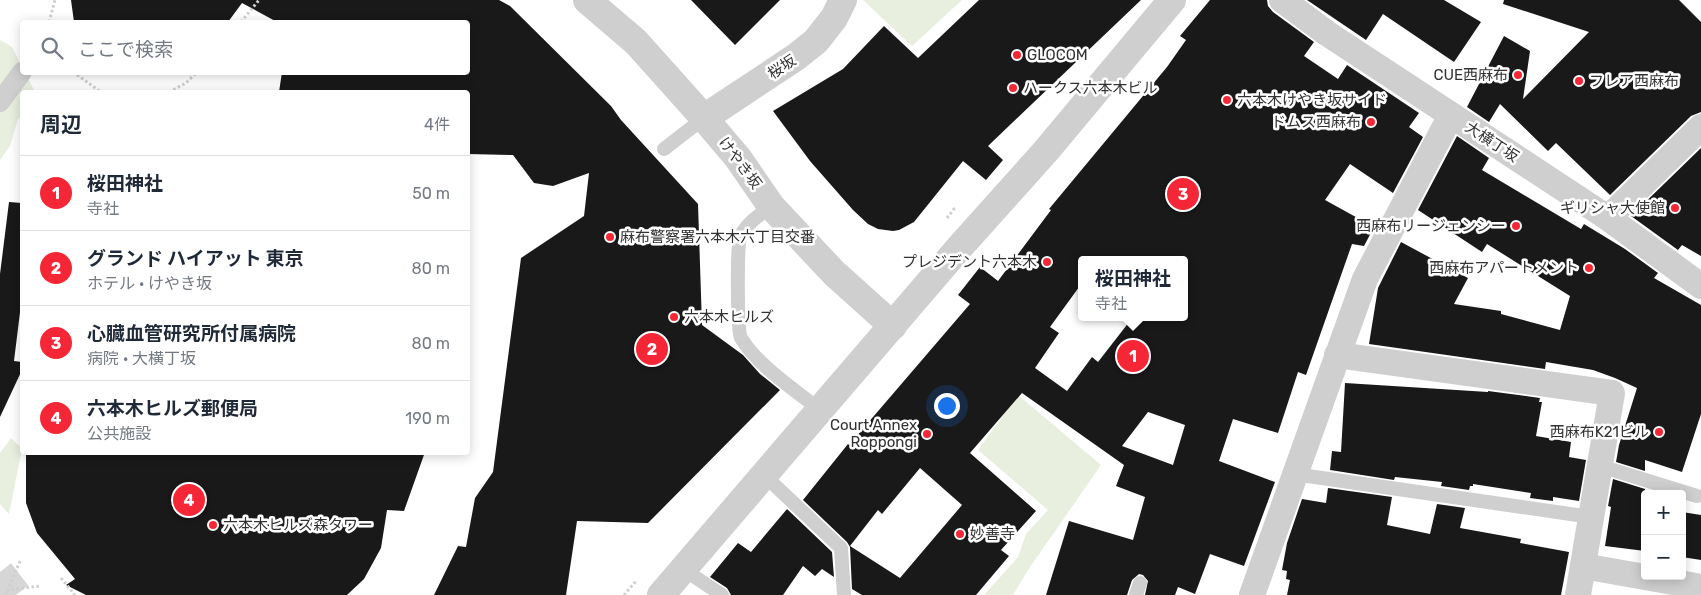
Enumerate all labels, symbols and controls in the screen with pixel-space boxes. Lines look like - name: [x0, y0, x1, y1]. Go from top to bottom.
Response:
- search box: [20, 20, 470, 75]
- icon: search: [38, 34, 66, 62]
- text: ここで検索: [78, 38, 173, 61]
- place label: GLOCOM: [1027, 46, 1088, 64]
- marker: GLOCOM: [1011, 49, 1023, 61]
- street label: 桜坂: [765, 51, 799, 83]
- place label: CUE西麻布: [1433, 66, 1508, 84]
- marker: CUE西麻布: [1512, 69, 1524, 81]
- place label: フレア西麻布: [1589, 72, 1679, 90]
- marker: フレア西麻布: [1573, 75, 1585, 87]
- place label: ハークス六本木ビル: [1023, 79, 1158, 97]
- marker: ハークス六本木ビル: [1007, 82, 1019, 94]
- place label: 六本木けやき坂サイド: [1237, 91, 1387, 109]
- marker: 六本木けやき坂サイド: [1221, 94, 1233, 106]
- text: 周辺: [40, 112, 82, 137]
- place label: ドムス西麻布: [1271, 113, 1361, 131]
- text: 4件: [424, 115, 450, 134]
- marker: ドムス西麻布: [1365, 116, 1377, 128]
- street label: 大横丁坂: [1462, 118, 1522, 166]
- street label: けやき坂: [715, 134, 765, 192]
- text: 桜田神社: [87, 172, 163, 195]
- pin: 3: [1167, 175, 1199, 213]
- text: 1: [52, 184, 60, 203]
- text: 50 m: [412, 184, 450, 203]
- text: 寺社: [87, 199, 119, 218]
- place label: ギリシャ大使館: [1560, 199, 1665, 217]
- marker: ギリシャ大使館: [1669, 202, 1681, 214]
- place label: 西麻布リージェンシー: [1356, 217, 1506, 235]
- marker: 西麻布リージェンシー: [1510, 220, 1522, 232]
- place label: 麻布警察署六本木六丁目交番: [620, 228, 815, 246]
- marker: 麻布警察署六本木六丁目交番: [604, 231, 616, 243]
- text: グランド ハイアット 東京: [87, 247, 304, 270]
- place label: プレジデント六本木: [902, 253, 1037, 271]
- marker: プレジデント六本木: [1041, 256, 1053, 268]
- popup: [1078, 256, 1188, 321]
- text: 2: [51, 259, 61, 278]
- text: 80 m: [412, 259, 450, 278]
- place label: 西麻布アパートメント: [1429, 259, 1579, 277]
- marker: 西麻布アパートメント: [1583, 262, 1595, 274]
- text: 桜田神社: [1095, 267, 1171, 290]
- text: ホテル · けやき坂: [87, 274, 212, 293]
- text: 寺社: [1095, 294, 1127, 313]
- place label: 六本木ヒルズ: [684, 308, 774, 326]
- marker: 六本木ヒルズ: [668, 311, 680, 323]
- text: 心臓血管研究所付属病院: [87, 322, 296, 345]
- pin: 2: [636, 330, 668, 368]
- text: 3: [51, 334, 61, 353]
- text: 80 m: [412, 334, 450, 353]
- pin: 1: [1117, 337, 1149, 375]
- text: 病院 · 大横丁坂: [87, 349, 196, 368]
- your location: [934, 393, 960, 419]
- text: 六本木ヒルズ郵便局: [87, 397, 258, 420]
- text: 4: [51, 409, 61, 428]
- text: 190 m: [405, 409, 450, 428]
- place label: Court Annex Roppongi: [830, 416, 917, 451]
- place label: 西麻布K21ビル: [1550, 423, 1649, 441]
- text: 公共施設: [87, 424, 151, 443]
- marker: 西麻布K21ビル: [1653, 426, 1665, 438]
- marker: Court Annex Roppongi: [921, 428, 933, 440]
- pin: 4: [173, 481, 205, 519]
- map controls: [1641, 490, 1686, 580]
- button: +: [1641, 490, 1686, 535]
- place label: 六本木ヒルズ森タワー: [223, 516, 373, 534]
- marker: 六本木ヒルズ森タワー: [207, 519, 219, 531]
- place label: 妙善寺: [970, 525, 1015, 543]
- marker: 妙善寺: [954, 528, 966, 540]
- button: −: [1641, 535, 1686, 580]

